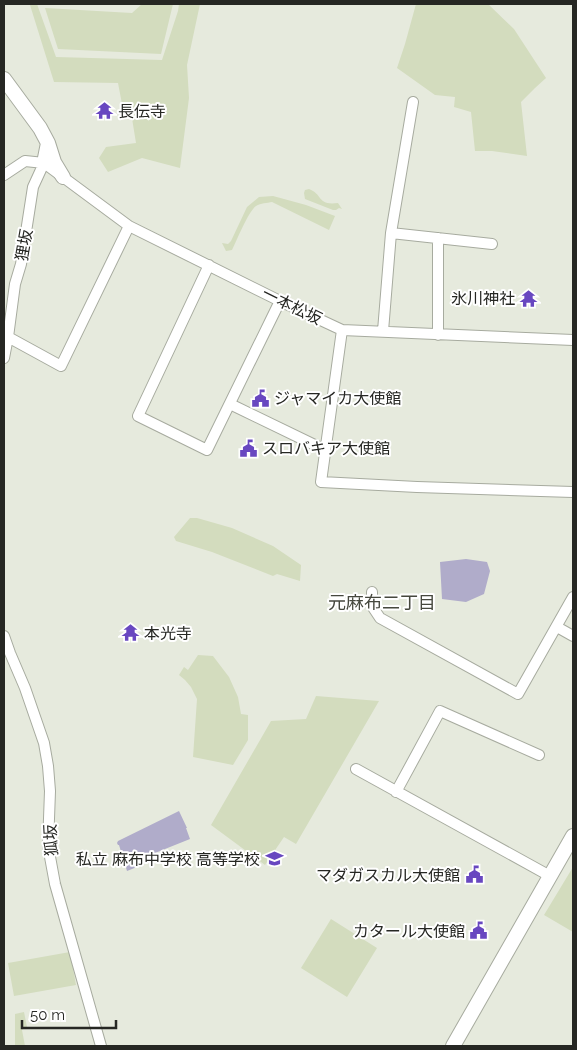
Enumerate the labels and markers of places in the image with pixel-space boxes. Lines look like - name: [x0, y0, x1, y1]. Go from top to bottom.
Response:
- temple icon: 長伝寺: [94, 101, 114, 121]
- place label: 長伝寺: [118, 102, 166, 121]
- temple icon: 氷川神社: [519, 288, 539, 308]
- place label: 氷川神社: [451, 289, 515, 308]
- public building icon: ジャマイカ大使館: [250, 388, 270, 408]
- place label: ジャマイカ大使館: [274, 389, 401, 408]
- public building icon: スロバキア大使館: [238, 438, 258, 458]
- place label: スロバキア大使館: [262, 439, 390, 458]
- temple icon: 本光寺: [120, 623, 140, 643]
- place label: 本光寺: [144, 624, 192, 643]
- school or university icon: 私立 麻布中学校 高等学校: [264, 849, 284, 869]
- place label: 私立 麻布中学校 高等学校: [76, 850, 260, 869]
- public building icon: マダガスカル大使館: [464, 865, 484, 885]
- place label: マダガスカル大使館: [316, 866, 460, 885]
- public building icon: カタール大使館: [469, 921, 489, 941]
- place label: カタール大使館: [353, 922, 465, 941]

